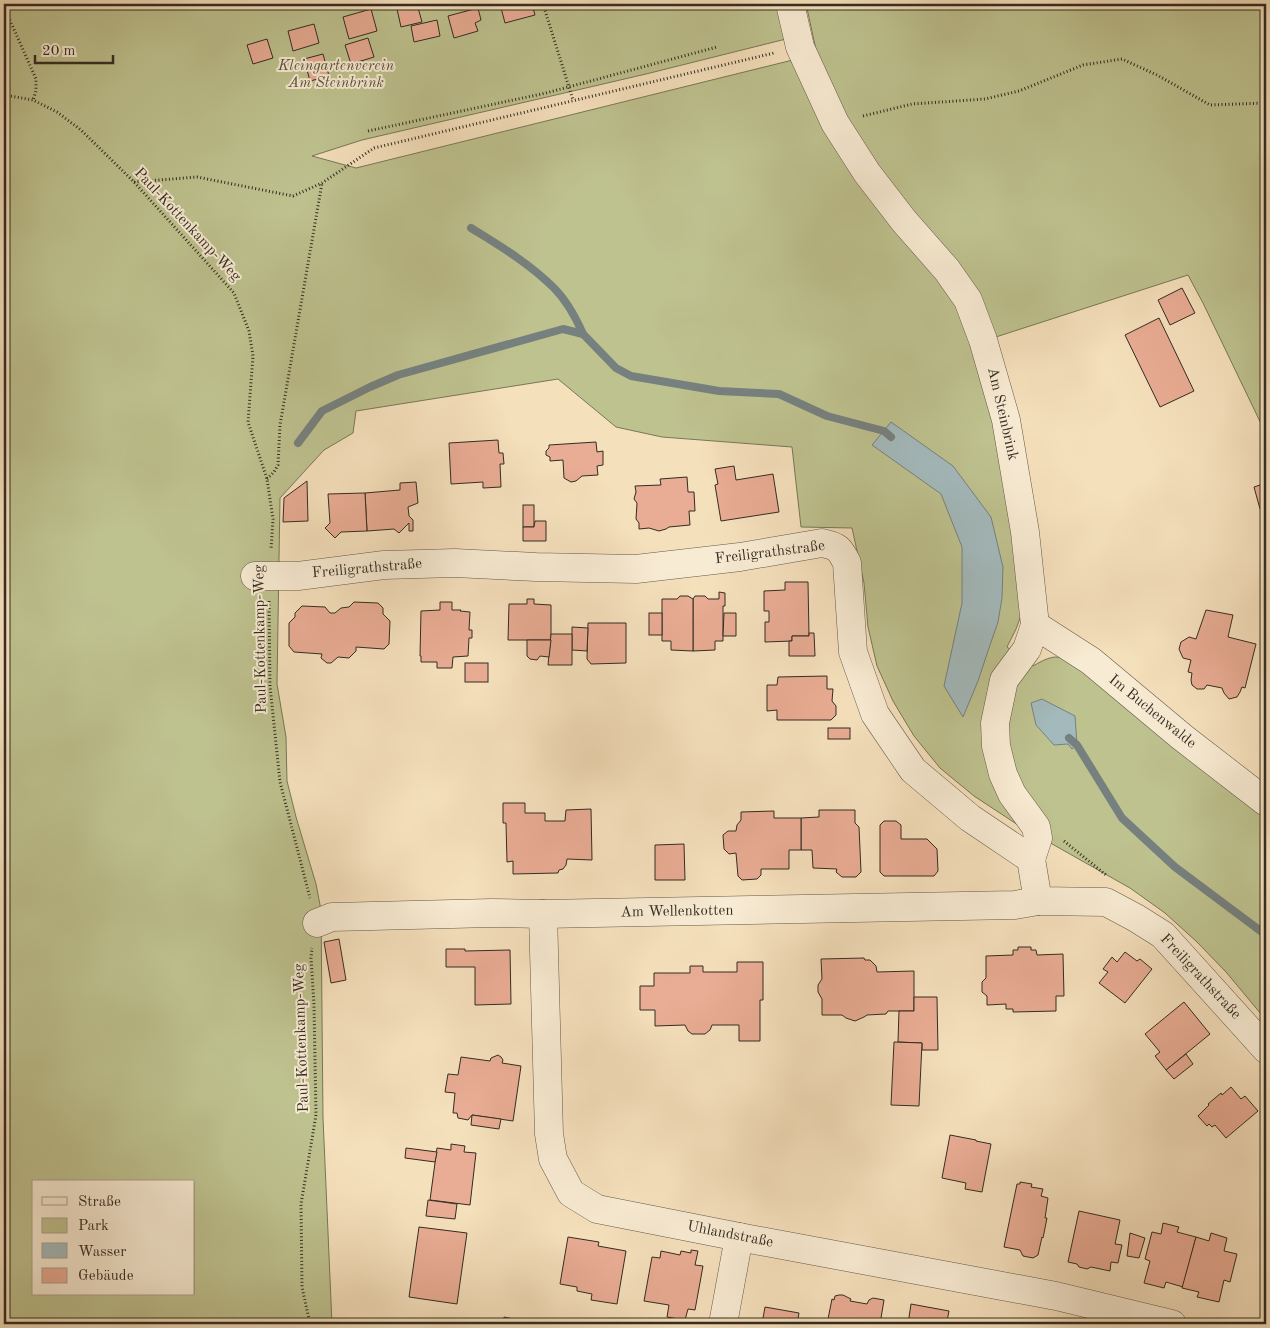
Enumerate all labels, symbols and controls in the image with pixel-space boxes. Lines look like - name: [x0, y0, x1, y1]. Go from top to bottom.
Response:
- scale bar: [35, 32, 112, 64]
- text: 20 m: [42, 44, 76, 59]
- park label: Kleingartenverein Am Steinbrink: [277, 59, 394, 91]
- street label: Paul-Kottenkamp-Weg: [131, 165, 243, 285]
- street label: Am Steinbrink: [984, 366, 1020, 462]
- street label: Freiligrathstraße: [714, 539, 826, 567]
- street label: Freiligrathstraße: [311, 557, 423, 581]
- street label: Paul-Kottenkamp-Weg: [252, 564, 270, 714]
- street label: Im Buchenwalde: [1106, 672, 1199, 752]
- street label: Am Wellenkotten: [620, 904, 734, 920]
- street label: Freiligrathstraße: [1157, 931, 1243, 1023]
- street label: Paul-Kottenkamp-Weg: [292, 963, 312, 1113]
- legend: [32, 1180, 195, 1296]
- text: Straße: [78, 1195, 121, 1210]
- text: Park: [78, 1219, 109, 1234]
- street label: Uhlandstraße: [686, 1219, 774, 1251]
- text: Wasser: [78, 1245, 126, 1260]
- text: Gebäude: [78, 1269, 134, 1284]

